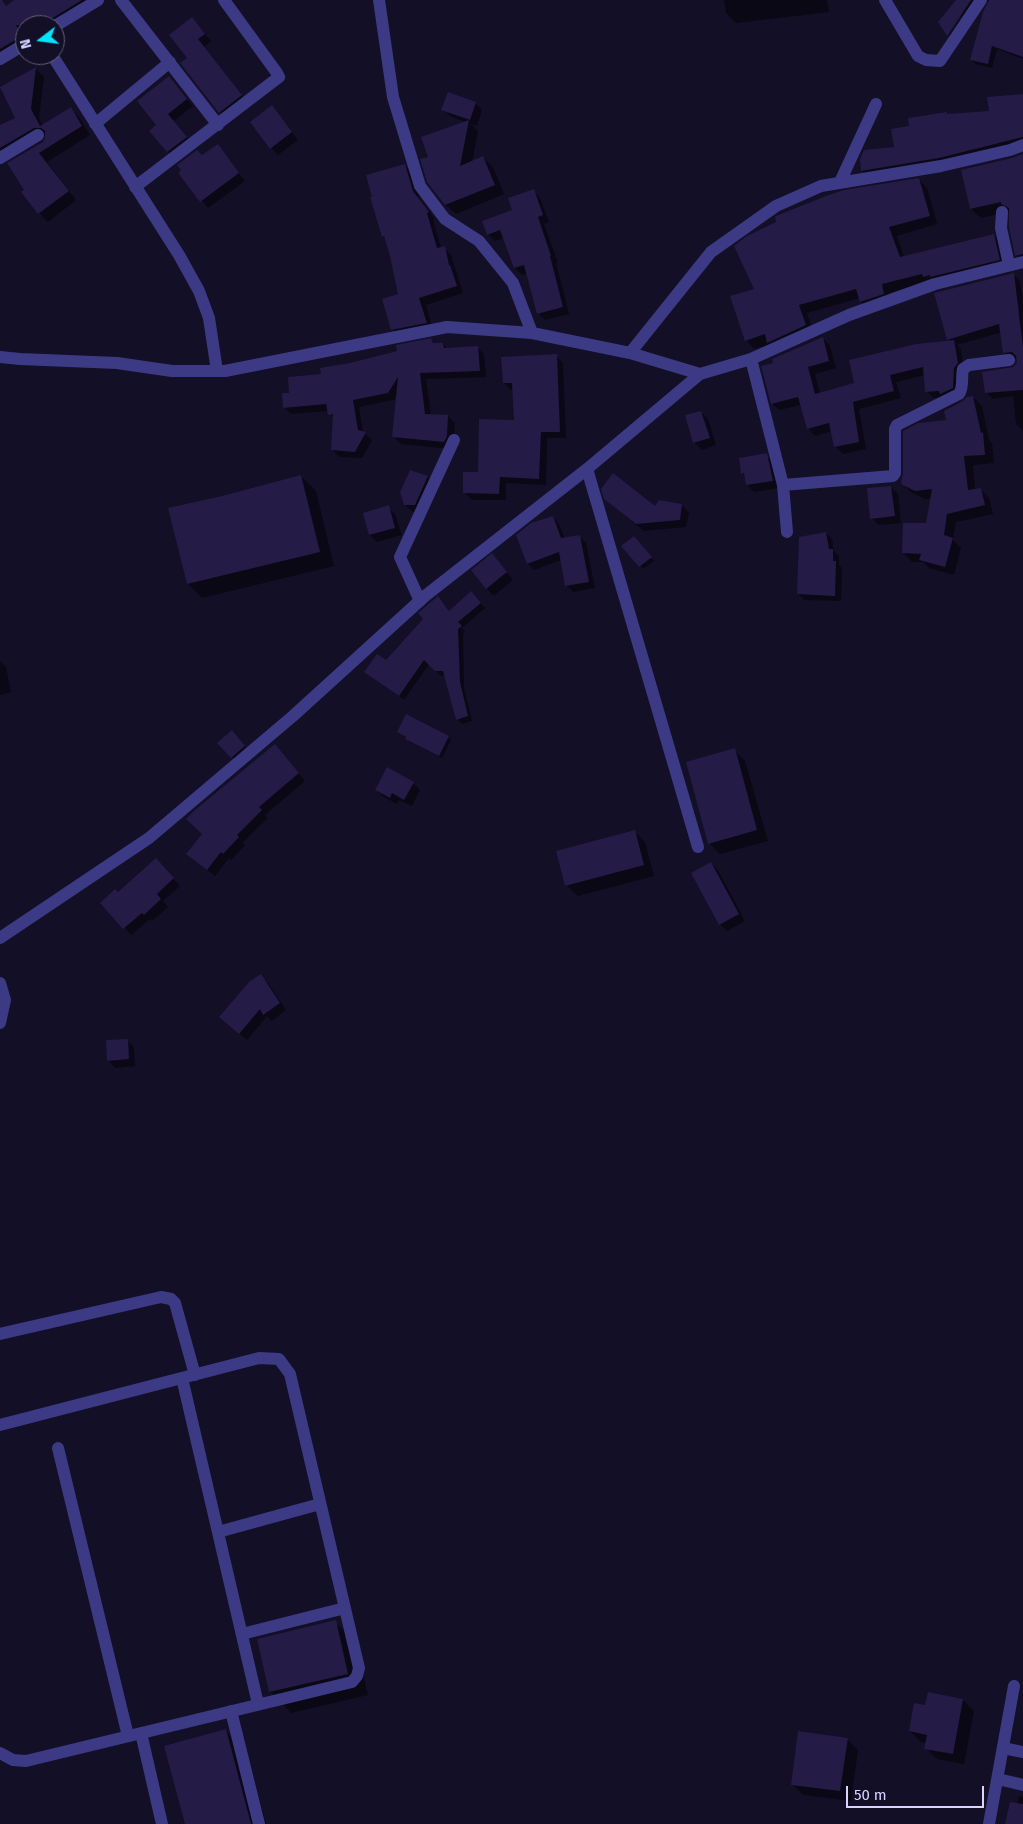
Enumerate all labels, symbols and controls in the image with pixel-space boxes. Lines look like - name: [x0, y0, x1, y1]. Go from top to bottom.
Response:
- north arrow: [15, 15, 65, 65]
- text: N: [17, 37, 35, 50]
- scale bar: [848, 1776, 986, 1808]
- text: 50 m: [854, 1786, 887, 1804]

